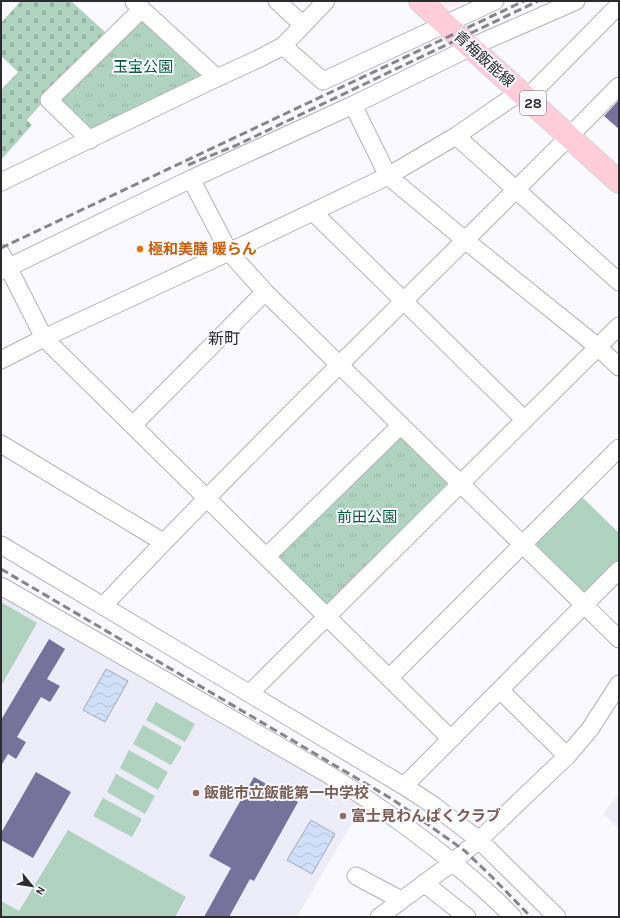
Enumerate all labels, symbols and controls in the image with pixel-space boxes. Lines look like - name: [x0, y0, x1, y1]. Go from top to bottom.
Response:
- street label: 青梅飯能線: [450, 27, 518, 91]
- park label: 玉宝公園: [113, 58, 173, 76]
- road number: 28: [520, 91, 546, 115]
- place label: 極和美膳 暖らん: [148, 240, 257, 258]
- marker: 極和美膳 暖らん: [135, 244, 145, 254]
- district label: 新町: [208, 329, 240, 348]
- park label: 前田公園: [337, 508, 397, 526]
- place label: 飯能市立飯能第一中学校: [204, 784, 369, 802]
- marker: 飯能市立飯能第一中学校: [191, 788, 201, 798]
- place label: 富士見わんぱくクラブ: [351, 807, 501, 825]
- marker: 富士見わんぱくクラブ: [338, 811, 348, 821]
- north arrow: [12, 866, 52, 906]
- text: N: [33, 884, 48, 897]

